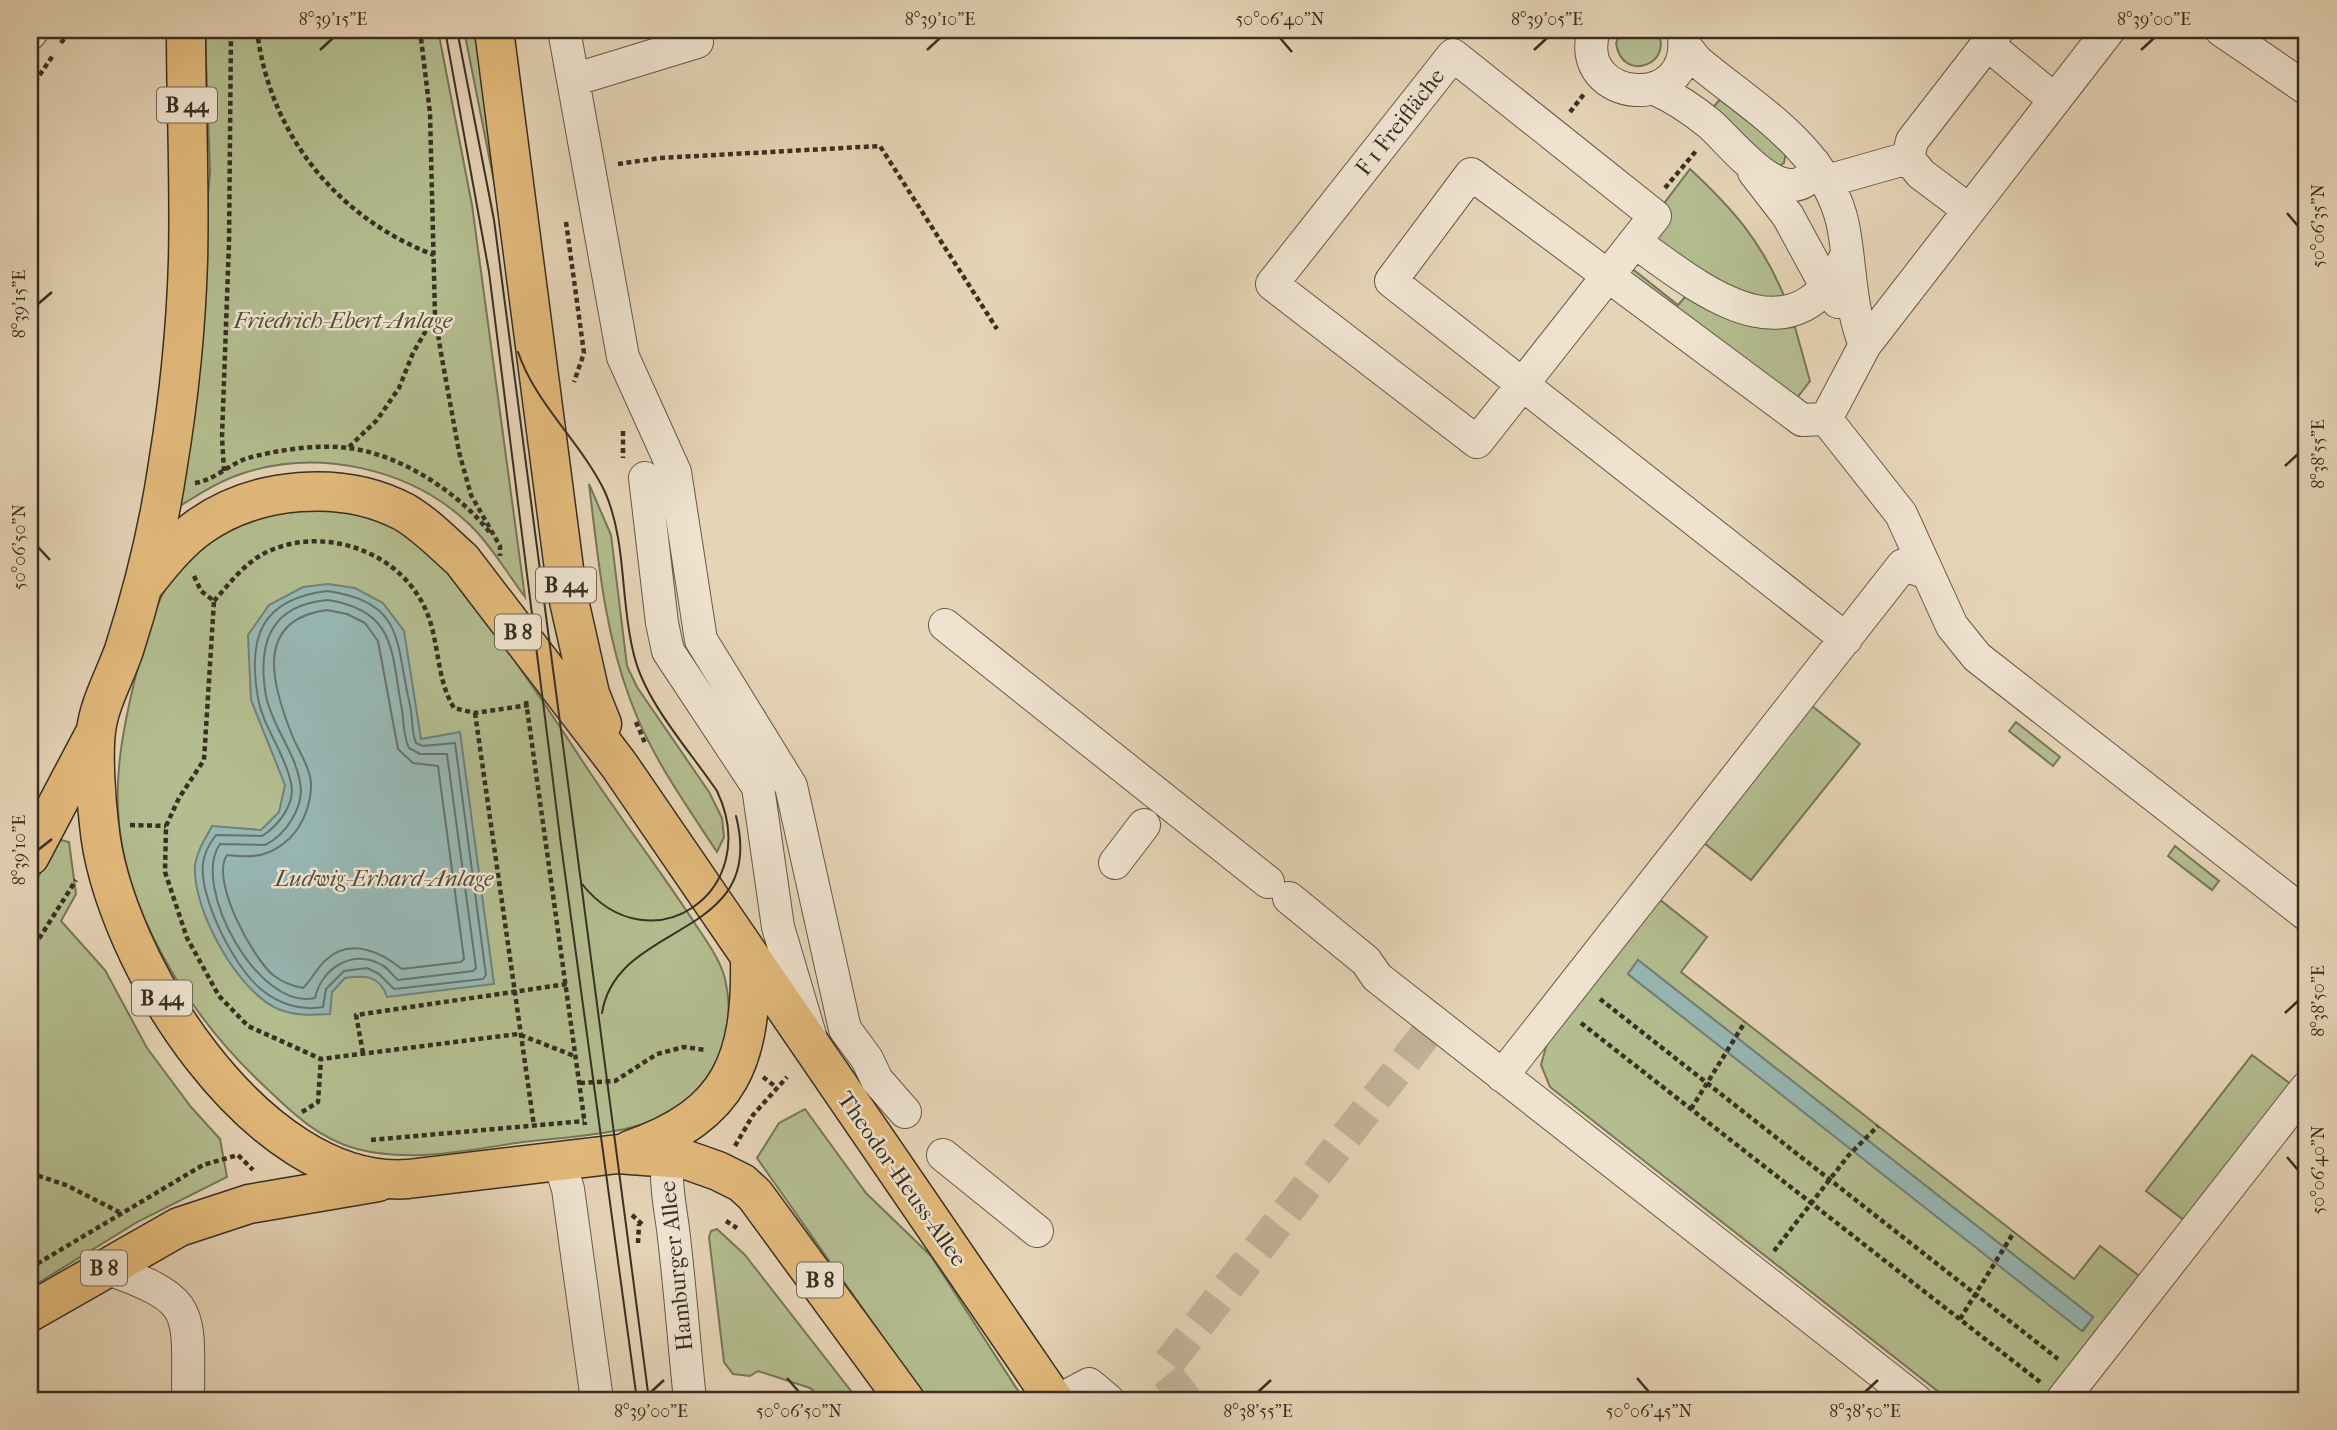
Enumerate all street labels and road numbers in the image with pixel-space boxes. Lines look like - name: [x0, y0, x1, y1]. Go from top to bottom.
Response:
- street label: F 1 Freifläche: [1350, 63, 1450, 181]
- road number: B 44: [157, 88, 217, 122]
- road number: B 44: [536, 568, 596, 602]
- road number: B 8: [495, 614, 541, 650]
- road number: B 44: [132, 981, 192, 1016]
- street label: Theodor-Heuss-Allee: [832, 1086, 972, 1272]
- street label: Hamburger Allee: [654, 1180, 698, 1352]
- road number: B 8: [81, 1250, 127, 1286]
- road number: B 8: [797, 1262, 843, 1298]

